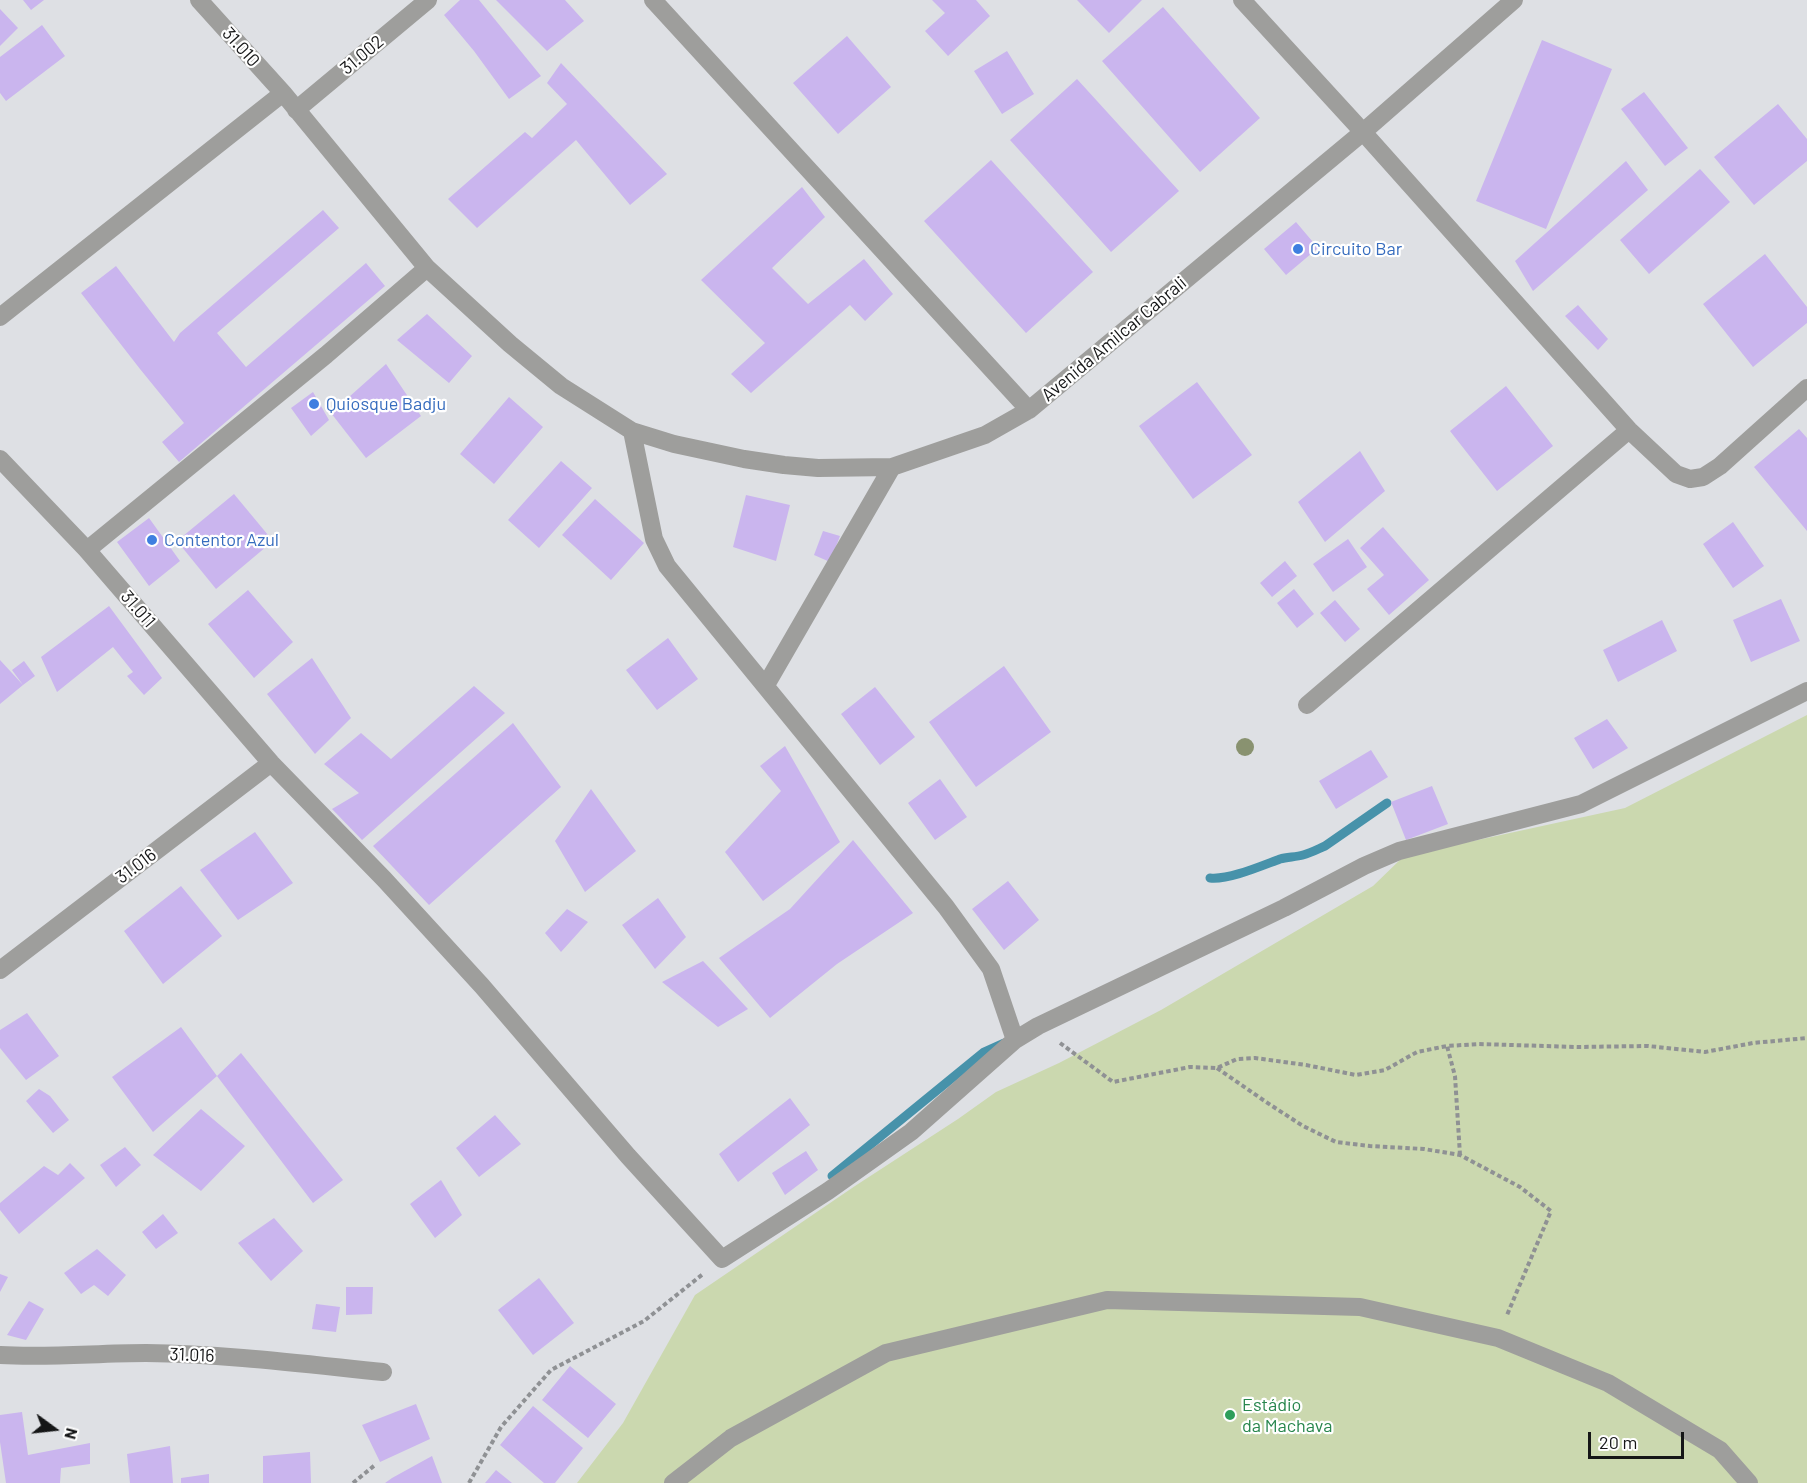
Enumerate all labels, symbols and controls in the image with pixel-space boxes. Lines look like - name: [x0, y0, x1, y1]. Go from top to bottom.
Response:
- street label: 31.010: [218, 23, 264, 71]
- street label: 31.002: [336, 31, 388, 79]
- place label: Circuito Bar: [1310, 238, 1402, 260]
- marker: Circuito Bar: [1291, 242, 1305, 256]
- street label: Avenida Amilcar Cabrali: [1037, 272, 1191, 406]
- place label: Quiosque Badju: [326, 393, 446, 415]
- marker: Quiosque Badju: [307, 397, 321, 411]
- place label: Contentor Azul: [164, 529, 279, 551]
- marker: Contentor Azul: [145, 533, 159, 547]
- street label: 31.011: [116, 586, 160, 632]
- street label: 31.016: [112, 844, 160, 888]
- street label: 31.016: [169, 1343, 215, 1367]
- place label: Estádio da Machava: [1242, 1394, 1332, 1436]
- north arrow: [24, 1399, 84, 1459]
- marker: Estádio da Machava: [1223, 1408, 1237, 1422]
- scale bar: [1591, 1420, 1687, 1458]
- text: N: [61, 1426, 82, 1441]
- text: 20 m: [1599, 1431, 1637, 1453]

